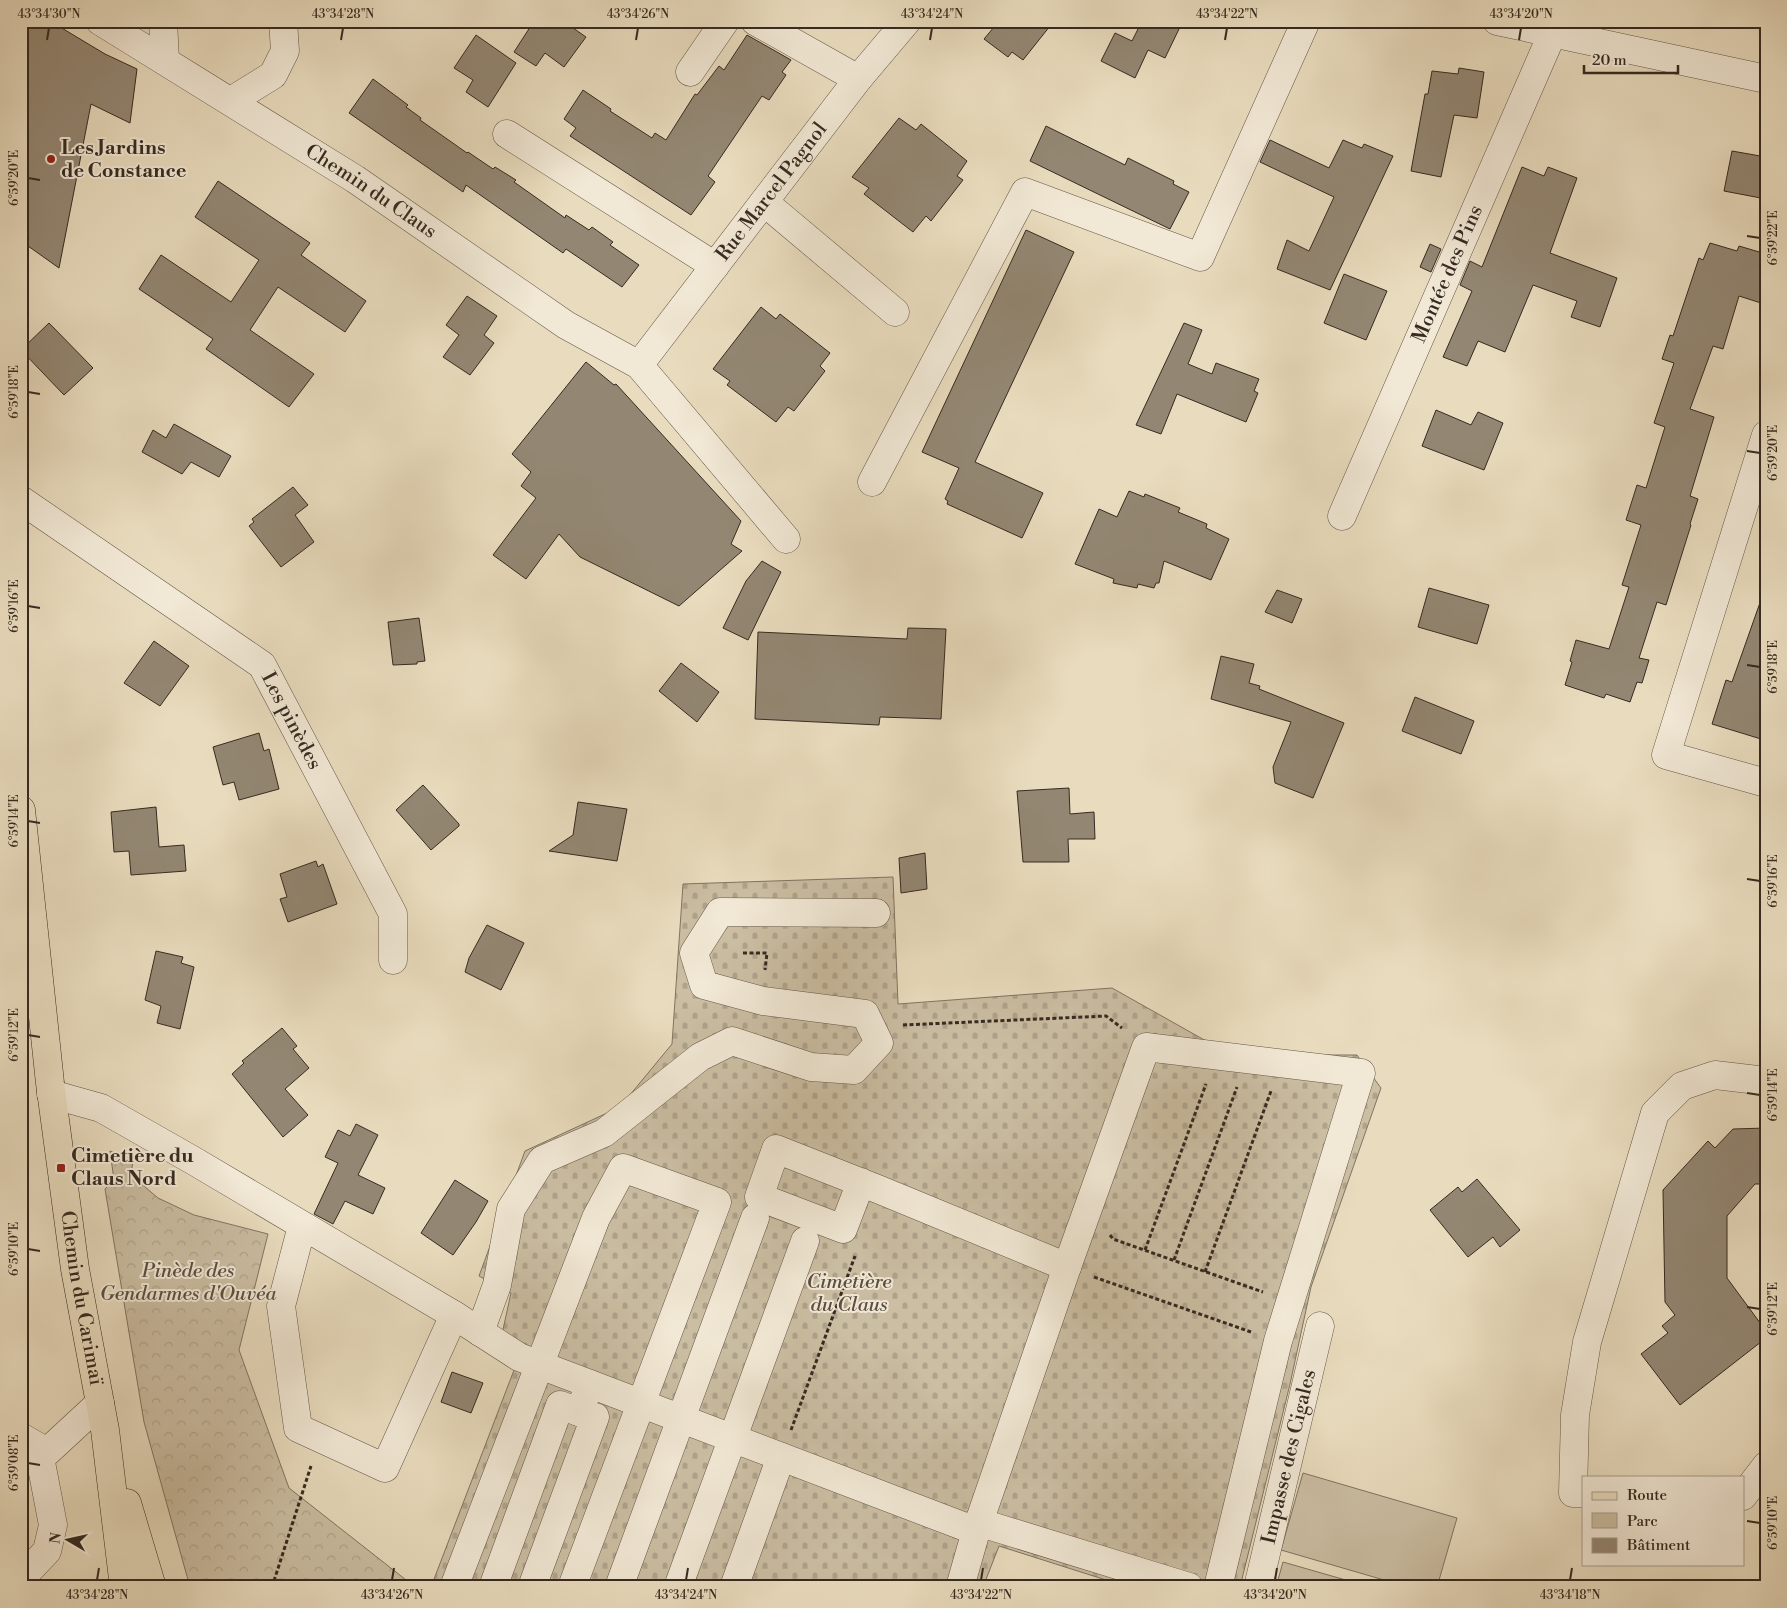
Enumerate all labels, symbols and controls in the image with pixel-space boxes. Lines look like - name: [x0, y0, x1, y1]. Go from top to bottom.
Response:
- text: 43°34'30"N: [17, 7, 81, 22]
- text: 43°34'28"N: [312, 7, 374, 22]
- text: 43°34'26"N: [607, 7, 669, 22]
- text: 43°34'24"N: [901, 7, 963, 22]
- text: 43°34'22"N: [1196, 7, 1258, 22]
- text: 43°34'20"N: [1489, 7, 1553, 22]
- scale bar: [1584, 42, 1678, 74]
- text: 20 m: [1592, 51, 1627, 70]
- street label: Rue Marcel Pagnol: [710, 117, 833, 266]
- place label: Les Jardins de Constance: [61, 136, 187, 184]
- street label: Chemin du Claus: [300, 139, 441, 244]
- text: 6°59'20"E: [7, 150, 22, 206]
- marker: Les Jardins de Constance: [45, 153, 57, 165]
- street label: Montée des Pins: [1407, 201, 1488, 347]
- text: 6°59'22"E: [1766, 211, 1781, 265]
- text: 6°59'18"E: [7, 365, 22, 419]
- text: 6°59'20"E: [1766, 425, 1781, 481]
- text: 6°59'16"E: [7, 579, 22, 633]
- text: 6°59'18"E: [1766, 640, 1781, 694]
- street label: Les pinèdes: [255, 668, 327, 774]
- text: 6°59'14"E: [7, 794, 22, 848]
- text: 6°59'16"E: [1766, 854, 1781, 908]
- text: 6°59'12"E: [7, 1008, 22, 1062]
- text: 6°59'14"E: [1766, 1068, 1781, 1122]
- place label: Cimetière du Claus Nord: [71, 1144, 194, 1192]
- marker: Cimetière du Claus Nord: [55, 1162, 67, 1174]
- street label: Chemin du Carimaï: [55, 1209, 109, 1388]
- text: 6°59'10"E: [7, 1222, 22, 1276]
- park label: Pinède des Gendarmes d'Ouvéa: [100, 1259, 277, 1307]
- park label: Cimetière du Claus: [806, 1270, 892, 1318]
- text: 6°59'12"E: [1766, 1282, 1781, 1336]
- street label: Impasse des Cigales: [1256, 1367, 1322, 1546]
- text: 6°59'08"E: [7, 1435, 22, 1491]
- legend: [1582, 1476, 1744, 1566]
- text: Route: [1627, 1486, 1667, 1505]
- text: 6°59'10"E: [1766, 1496, 1781, 1550]
- text: Parc: [1627, 1512, 1658, 1531]
- north arrow: [42, 1516, 92, 1566]
- text: N: [46, 1531, 66, 1545]
- text: Bâtiment: [1626, 1536, 1691, 1555]
- text: 43°34'28"N: [66, 1588, 128, 1603]
- text: 43°34'26"N: [361, 1588, 423, 1603]
- text: 43°34'24"N: [655, 1588, 717, 1603]
- text: 43°34'22"N: [950, 1588, 1012, 1603]
- text: 43°34'20"N: [1243, 1588, 1307, 1603]
- text: 43°34'18"N: [1540, 1588, 1600, 1603]

